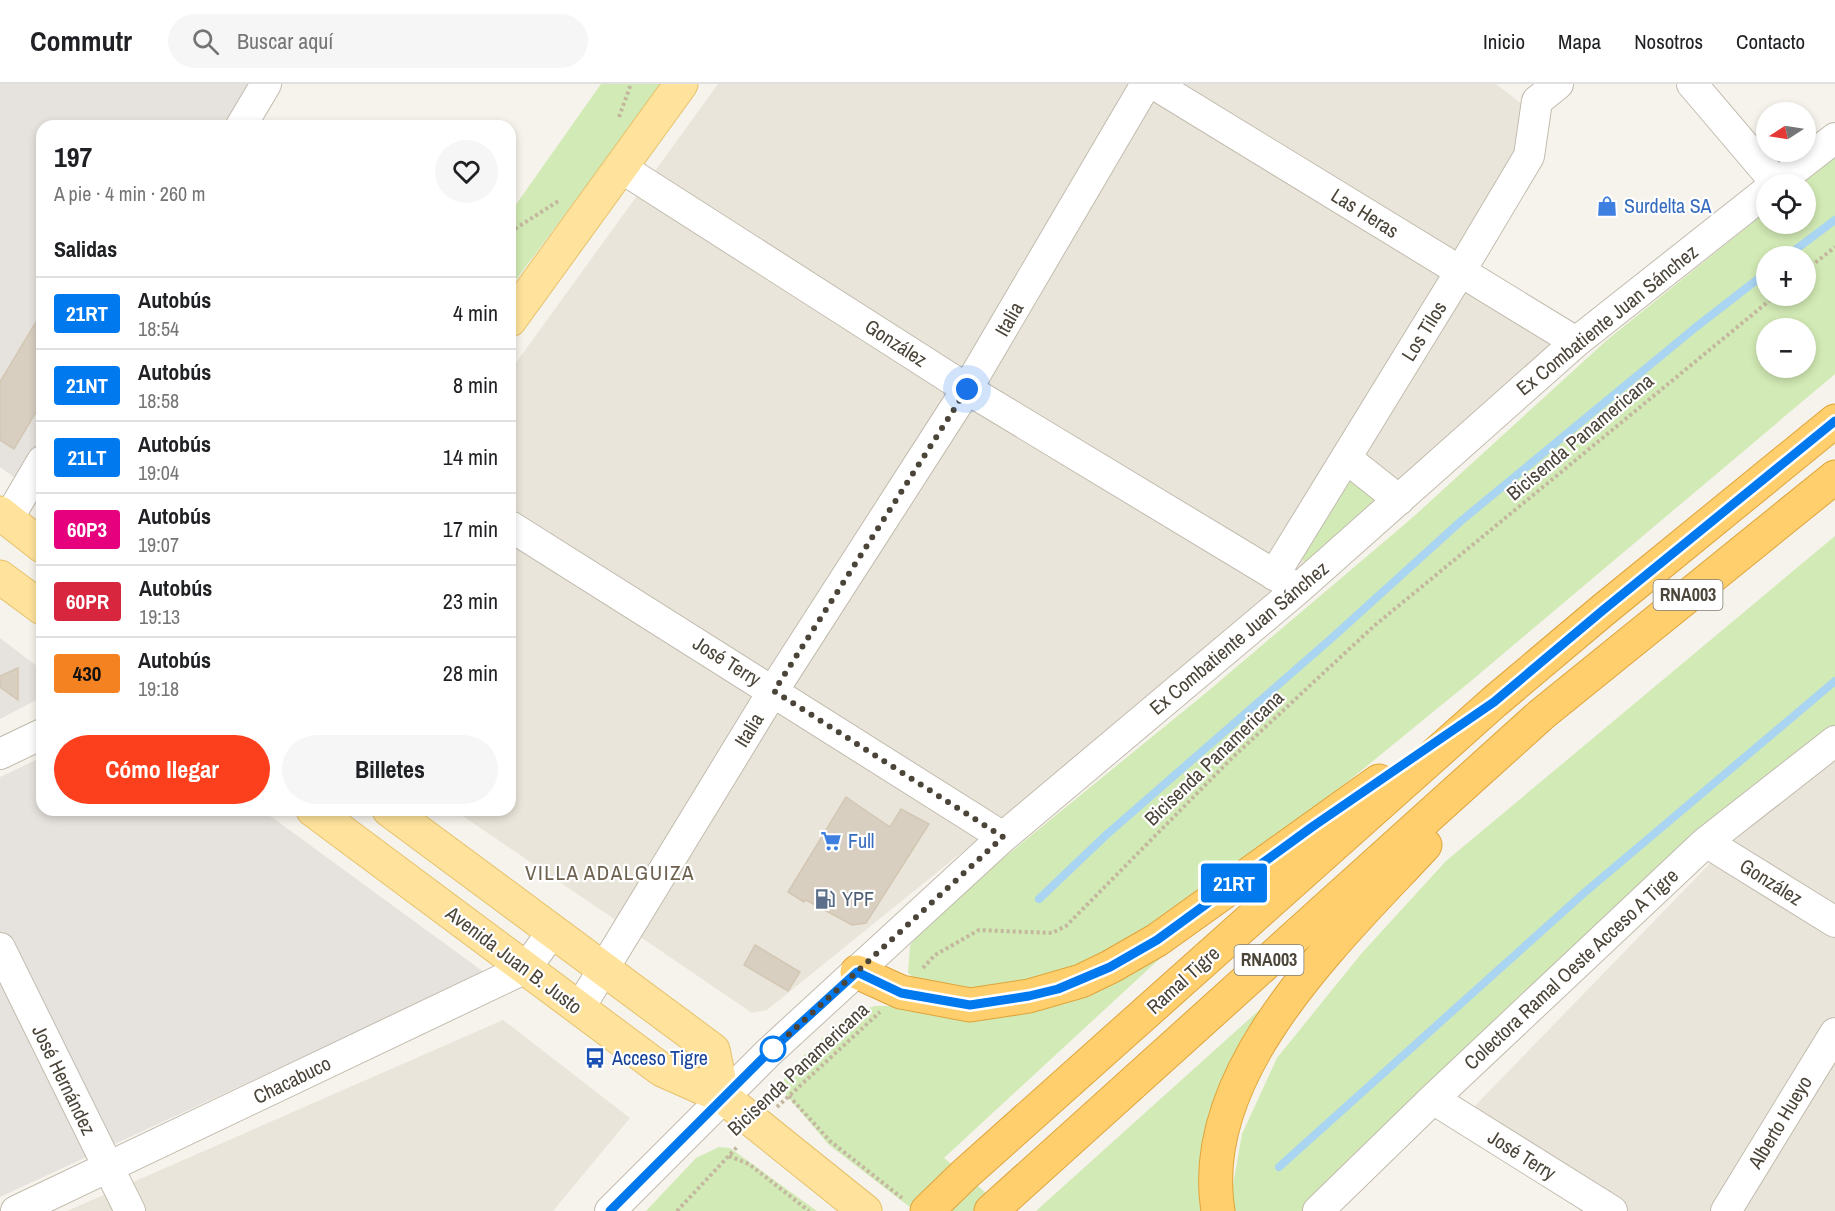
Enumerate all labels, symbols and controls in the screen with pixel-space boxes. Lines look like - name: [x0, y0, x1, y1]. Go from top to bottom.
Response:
- search box: [168, 14, 588, 68]
- text: Commutr: [30, 22, 132, 60]
- icon: search: [189, 25, 222, 58]
- text: Buscar aquí: [237, 26, 333, 56]
- text: Inicio: [1483, 27, 1525, 56]
- text: Mapa: [1558, 27, 1601, 56]
- text: Nosotros: [1634, 27, 1703, 56]
- text: Contacto: [1736, 27, 1805, 56]
- north arrow: [1756, 102, 1816, 162]
- map controls: [1756, 102, 1816, 378]
- text: 197: [54, 138, 92, 176]
- button: heart: [435, 140, 498, 203]
- button: locate: [1756, 174, 1816, 234]
- text: A pie · 4 min · 260 m: [54, 180, 205, 207]
- street label: Las Heras: [1326, 181, 1404, 244]
- place label: Surdelta SA: [1624, 192, 1712, 219]
- shop icon: Surdelta SA: [1595, 194, 1619, 218]
- text: Salidas: [54, 234, 117, 264]
- street label: Ex Combatiente Juan Sánchez: [1510, 238, 1703, 401]
- button: +: [1756, 246, 1816, 306]
- text: Autobús: [138, 285, 211, 315]
- street label: Los Tilos: [1395, 296, 1452, 366]
- street label: Italia: [988, 297, 1029, 341]
- text: 4 min: [453, 298, 498, 328]
- text: 21RT: [66, 299, 108, 328]
- street label: González: [860, 312, 933, 373]
- text: 18:54: [138, 315, 179, 342]
- button: −: [1756, 318, 1816, 378]
- text: Autobús: [138, 357, 211, 387]
- street label: Bicisenda Panamericana: [1500, 367, 1659, 506]
- text: 8 min: [453, 370, 498, 400]
- text: 21NT: [66, 371, 108, 400]
- your location: [952, 374, 982, 404]
- text: 18:58: [138, 387, 179, 414]
- text: Autobús: [138, 429, 211, 459]
- text: 14 min: [443, 442, 498, 472]
- text: 21LT: [68, 443, 106, 472]
- text: 19:04: [138, 459, 179, 486]
- text: Autobús: [138, 501, 211, 531]
- text: 17 min: [443, 514, 498, 544]
- text: 60P3: [67, 515, 107, 544]
- text: 19:07: [138, 531, 179, 558]
- street label: Ex Combatiente Juan Sánchez: [1143, 555, 1334, 721]
- text: Autobús: [139, 573, 212, 603]
- road number: RNA003: [1654, 580, 1722, 610]
- text: 23 min: [443, 586, 498, 616]
- text: 60PR: [66, 587, 109, 616]
- text: 19:13: [139, 603, 180, 630]
- street label: José Terry: [688, 629, 767, 692]
- text: Autobús: [138, 645, 211, 675]
- text: 28 min: [443, 658, 498, 688]
- text: 430: [73, 659, 101, 688]
- text: 19:18: [138, 675, 179, 702]
- street label: Bicisenda Panamericana: [1138, 684, 1289, 831]
- street label: Italia: [728, 708, 769, 752]
- button: Cómo llegar: [54, 735, 270, 804]
- button: Billetes: [282, 735, 498, 804]
- place label: Full: [848, 827, 874, 854]
- supermarket icon: Full: [819, 829, 843, 853]
- street label: González: [1735, 852, 1808, 911]
- district label: VILLA ADALGUIZA: [525, 858, 695, 887]
- street label: Colectora Ramal Oeste Acceso A Tigre: [1458, 862, 1684, 1075]
- line badge: 21RT: [1192, 864, 1276, 902]
- text: 21RT: [1213, 869, 1255, 898]
- place label: YPF: [842, 885, 874, 912]
- fuel station icon: YPF: [813, 887, 837, 911]
- street label: Avenida Juan B. Justo: [440, 899, 588, 1020]
- street label: Ramal Tigre: [1140, 940, 1225, 1020]
- road number: RNA003: [1234, 945, 1304, 975]
- street label: Bicisenda Panamericana: [721, 996, 874, 1141]
- street label: José Hernández: [26, 1020, 103, 1139]
- unlabelled marker: [760, 1036, 786, 1062]
- place label: Acceso Tigre: [611, 1044, 708, 1071]
- bus stop icon: Acceso Tigre: [583, 1046, 607, 1070]
- street label: Chacabuco: [249, 1049, 335, 1110]
- street label: Alberto Hueyo: [1741, 1070, 1818, 1174]
- street label: José Terry: [1483, 1123, 1562, 1186]

